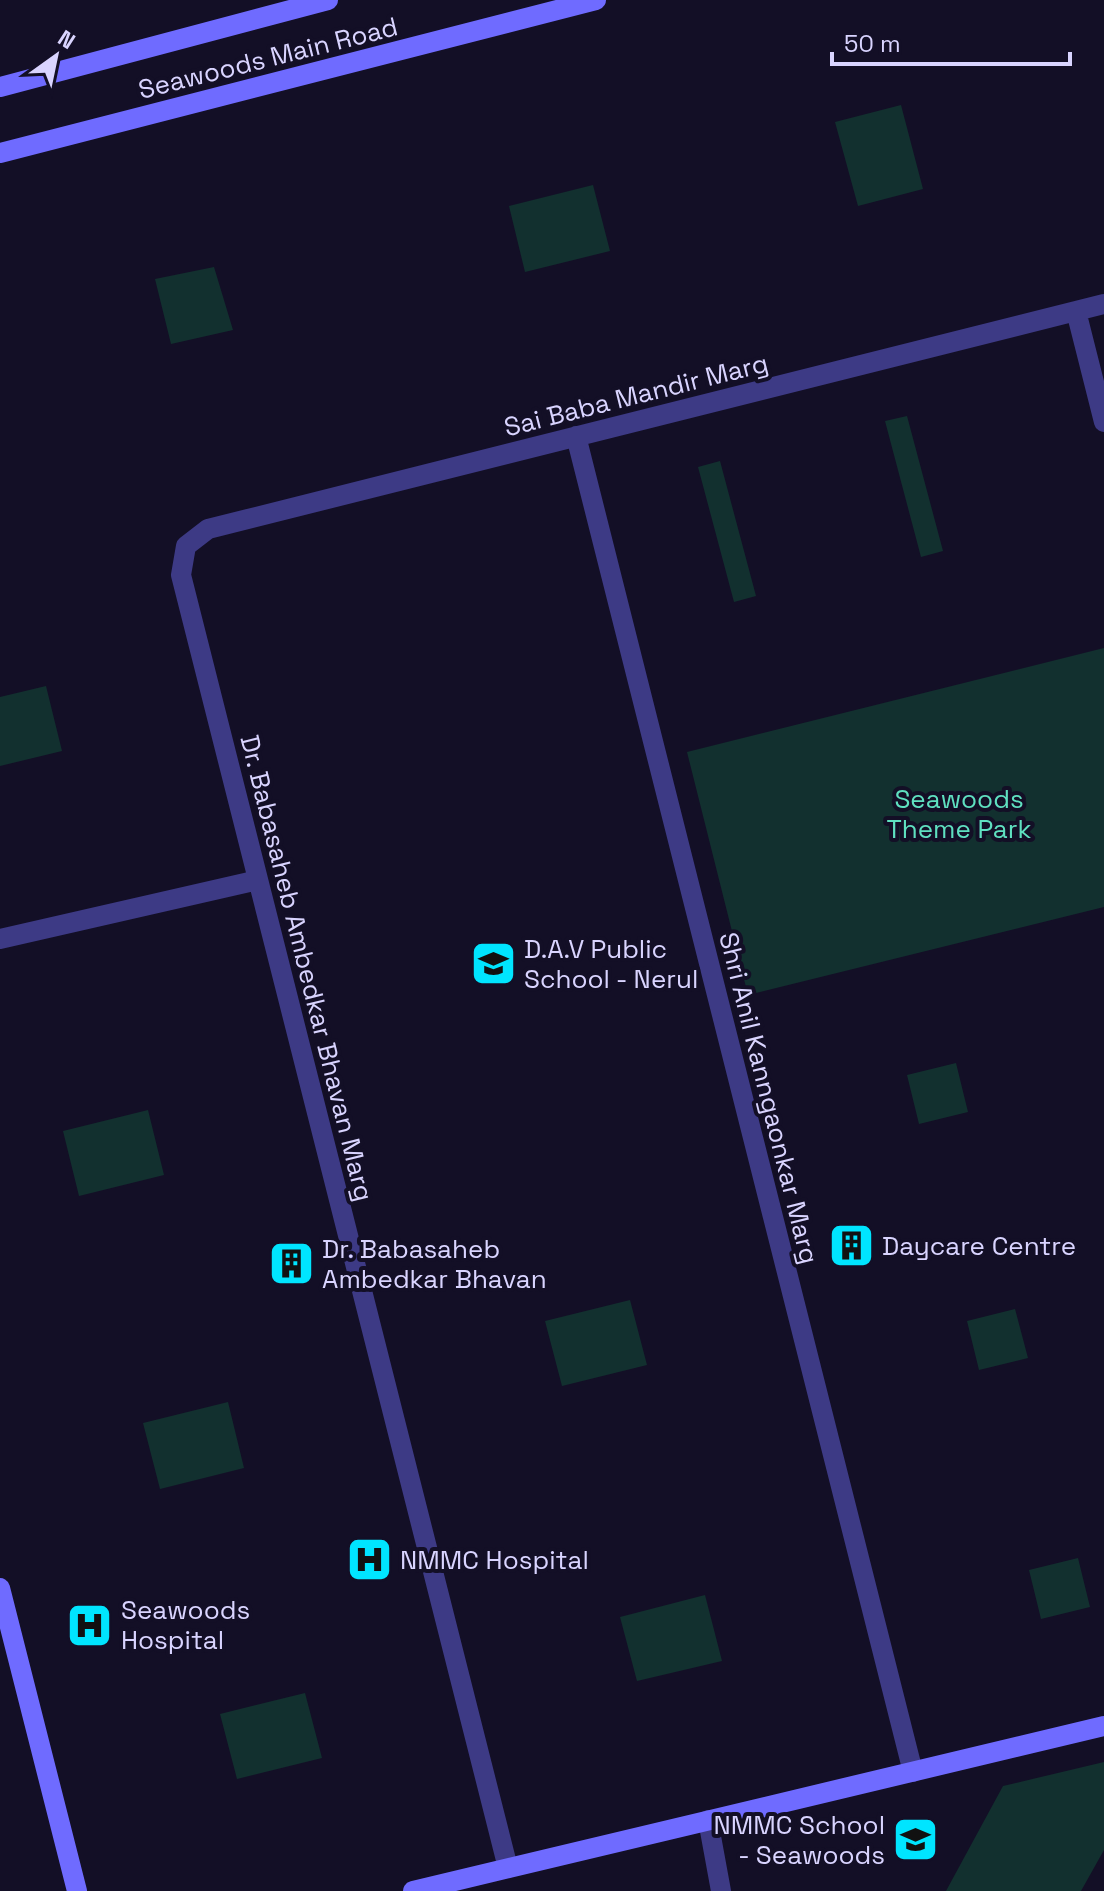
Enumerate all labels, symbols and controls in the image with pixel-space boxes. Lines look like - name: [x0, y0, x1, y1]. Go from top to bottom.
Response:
- street label: Seawoods Main Road: [135, 9, 401, 107]
- north arrow: [16, 16, 96, 96]
- scale bar: [832, 16, 1070, 66]
- text: N: [53, 23, 81, 55]
- text: 50 m: [844, 28, 901, 59]
- street label: Sai Baba Mandir Marg: [500, 346, 772, 444]
- street label: Dr. Babasaheb Ambedkar Bhavan Marg: [233, 731, 381, 1205]
- park label: Seawoods Theme Park: [886, 782, 1032, 846]
- street label: Shri Anil Kanngaonkar Marg: [711, 929, 827, 1267]
- place label: D.A.V Public School - Nerul: [524, 932, 698, 996]
- school or university icon: D.A.V Public School - Nerul: [469, 940, 517, 988]
- building icon: Daycare Centre: [827, 1222, 875, 1270]
- place label: Daycare Centre: [882, 1229, 1076, 1263]
- place label: Dr. Babasaheb Ambedkar Bhavan: [322, 1232, 547, 1296]
- building icon: Dr. Babasaheb Ambedkar Bhavan: [267, 1240, 315, 1288]
- hospital icon: NMMC Hospital: [345, 1536, 393, 1584]
- place label: NMMC Hospital: [400, 1543, 589, 1577]
- place label: Seawoods Hospital: [121, 1593, 250, 1657]
- hospital icon: Seawoods Hospital: [66, 1601, 114, 1649]
- place label: NMMC School - Seawoods: [713, 1808, 885, 1872]
- school or university icon: NMMC School - Seawoods: [892, 1816, 940, 1864]

